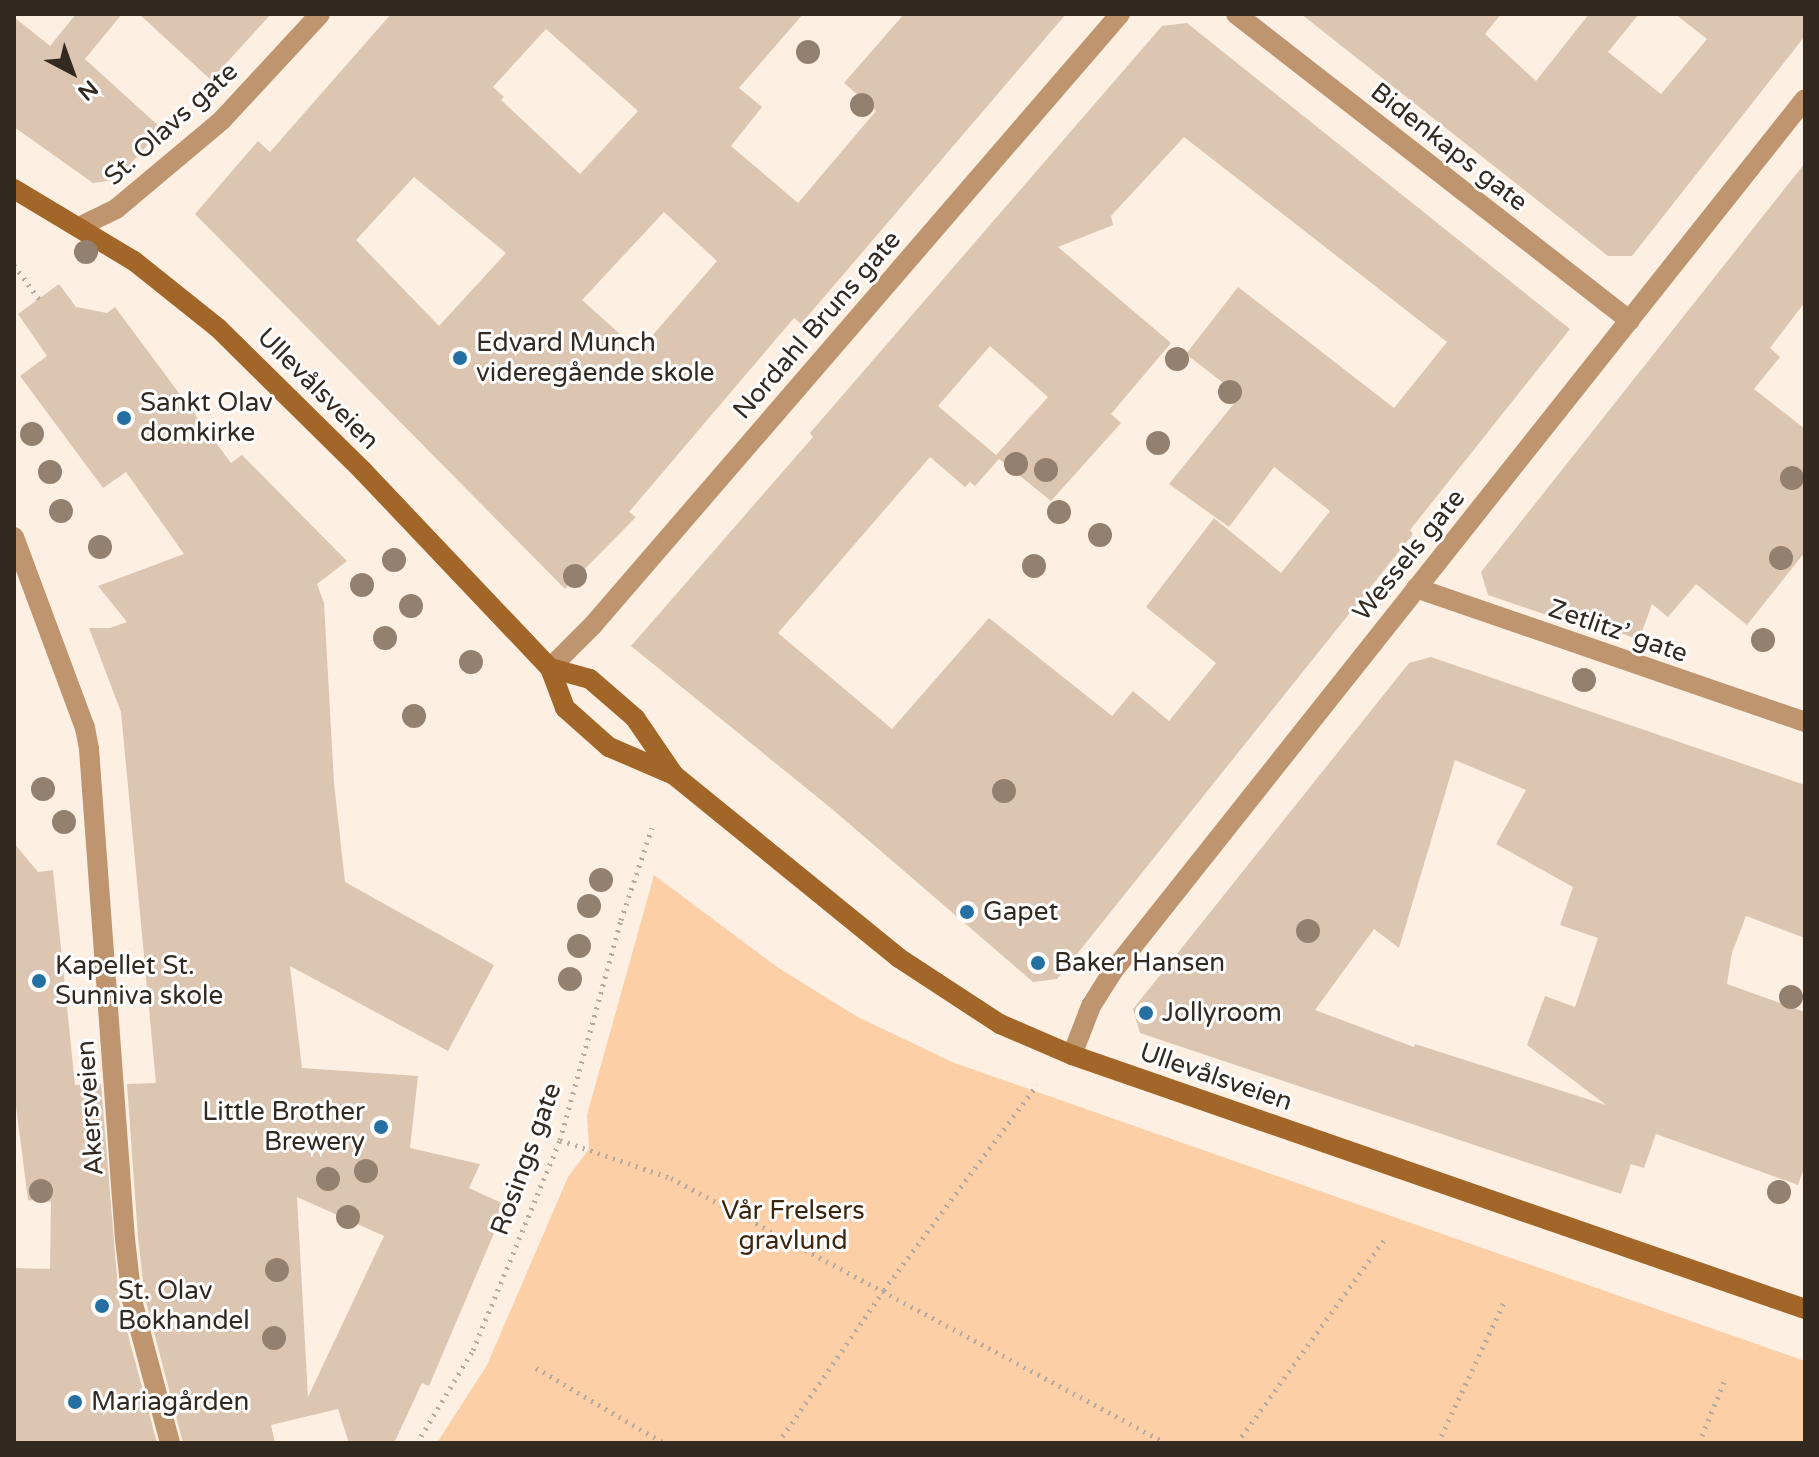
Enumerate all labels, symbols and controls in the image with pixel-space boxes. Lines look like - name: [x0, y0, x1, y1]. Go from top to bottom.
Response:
- north arrow: [32, 32, 112, 112]
- street label: St. Olavs gate: [98, 56, 244, 192]
- text: N: [73, 74, 103, 106]
- street label: Bidenkaps gate: [1364, 76, 1534, 218]
- street label: Nordahl Bruns gate: [727, 224, 907, 426]
- street label: Ullevålsveien: [251, 322, 385, 456]
- place label: Edvard Munch videregående skole: [476, 327, 715, 388]
- marker: Edvard Munch videregående skole: [451, 349, 469, 367]
- place label: Sankt Olav domkirke: [140, 387, 273, 448]
- marker: Sankt Olav domkirke: [115, 409, 133, 427]
- street label: Wessels gate: [1346, 483, 1472, 627]
- street label: Zetlitz’ gate: [1544, 593, 1692, 669]
- place label: Gapet: [983, 896, 1058, 928]
- marker: Gapet: [958, 903, 976, 921]
- place label: Baker Hansen: [1054, 947, 1225, 979]
- place label: Kapellet St. Sunniva skole: [55, 950, 223, 1012]
- marker: Baker Hansen: [1029, 954, 1047, 972]
- marker: Kapellet St. Sunniva skole: [30, 972, 48, 990]
- place label: Jollyroom: [1162, 997, 1282, 1029]
- marker: Jollyroom: [1137, 1004, 1155, 1022]
- street label: Ullevålsveien: [1136, 1036, 1296, 1118]
- street label: Akersveien: [70, 1039, 110, 1177]
- street label: Rosings gate: [484, 1079, 568, 1239]
- place label: Little Brother Brewery: [202, 1096, 365, 1158]
- marker: Little Brother Brewery: [372, 1118, 390, 1136]
- park label: Vår Frelsers gravlund: [721, 1195, 865, 1256]
- place label: St. Olav Bokhandel: [118, 1275, 250, 1336]
- marker: St. Olav Bokhandel: [93, 1297, 111, 1315]
- place label: Mariagården: [91, 1386, 249, 1418]
- marker: Mariagården: [66, 1393, 84, 1411]

